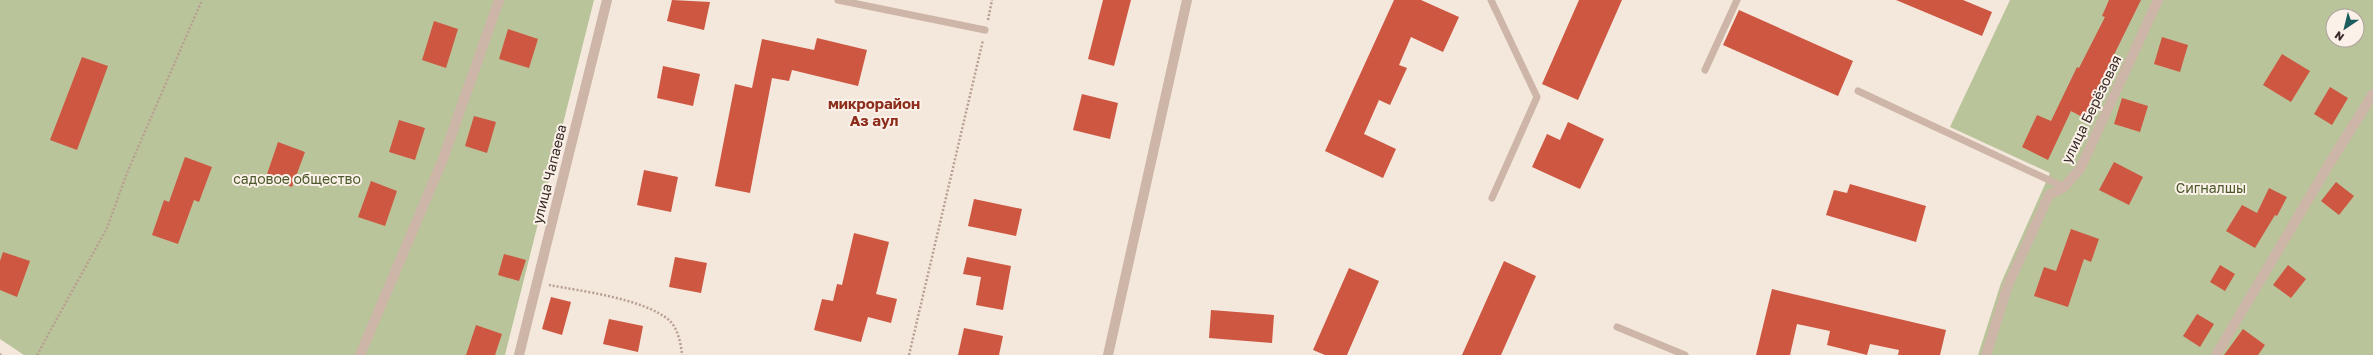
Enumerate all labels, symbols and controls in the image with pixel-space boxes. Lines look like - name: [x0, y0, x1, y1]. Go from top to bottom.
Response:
- north arrow: [2325, 8, 2365, 48]
- text: N: [2332, 29, 2346, 44]
- street label: улица Берёзовая: [2057, 52, 2125, 166]
- district label: микрорайон Аз аул: [828, 94, 920, 129]
- street label: улица Чапаева: [528, 122, 570, 226]
- park label: садовое общество: [233, 170, 361, 187]
- park label: Сигналшы: [2176, 179, 2246, 196]

